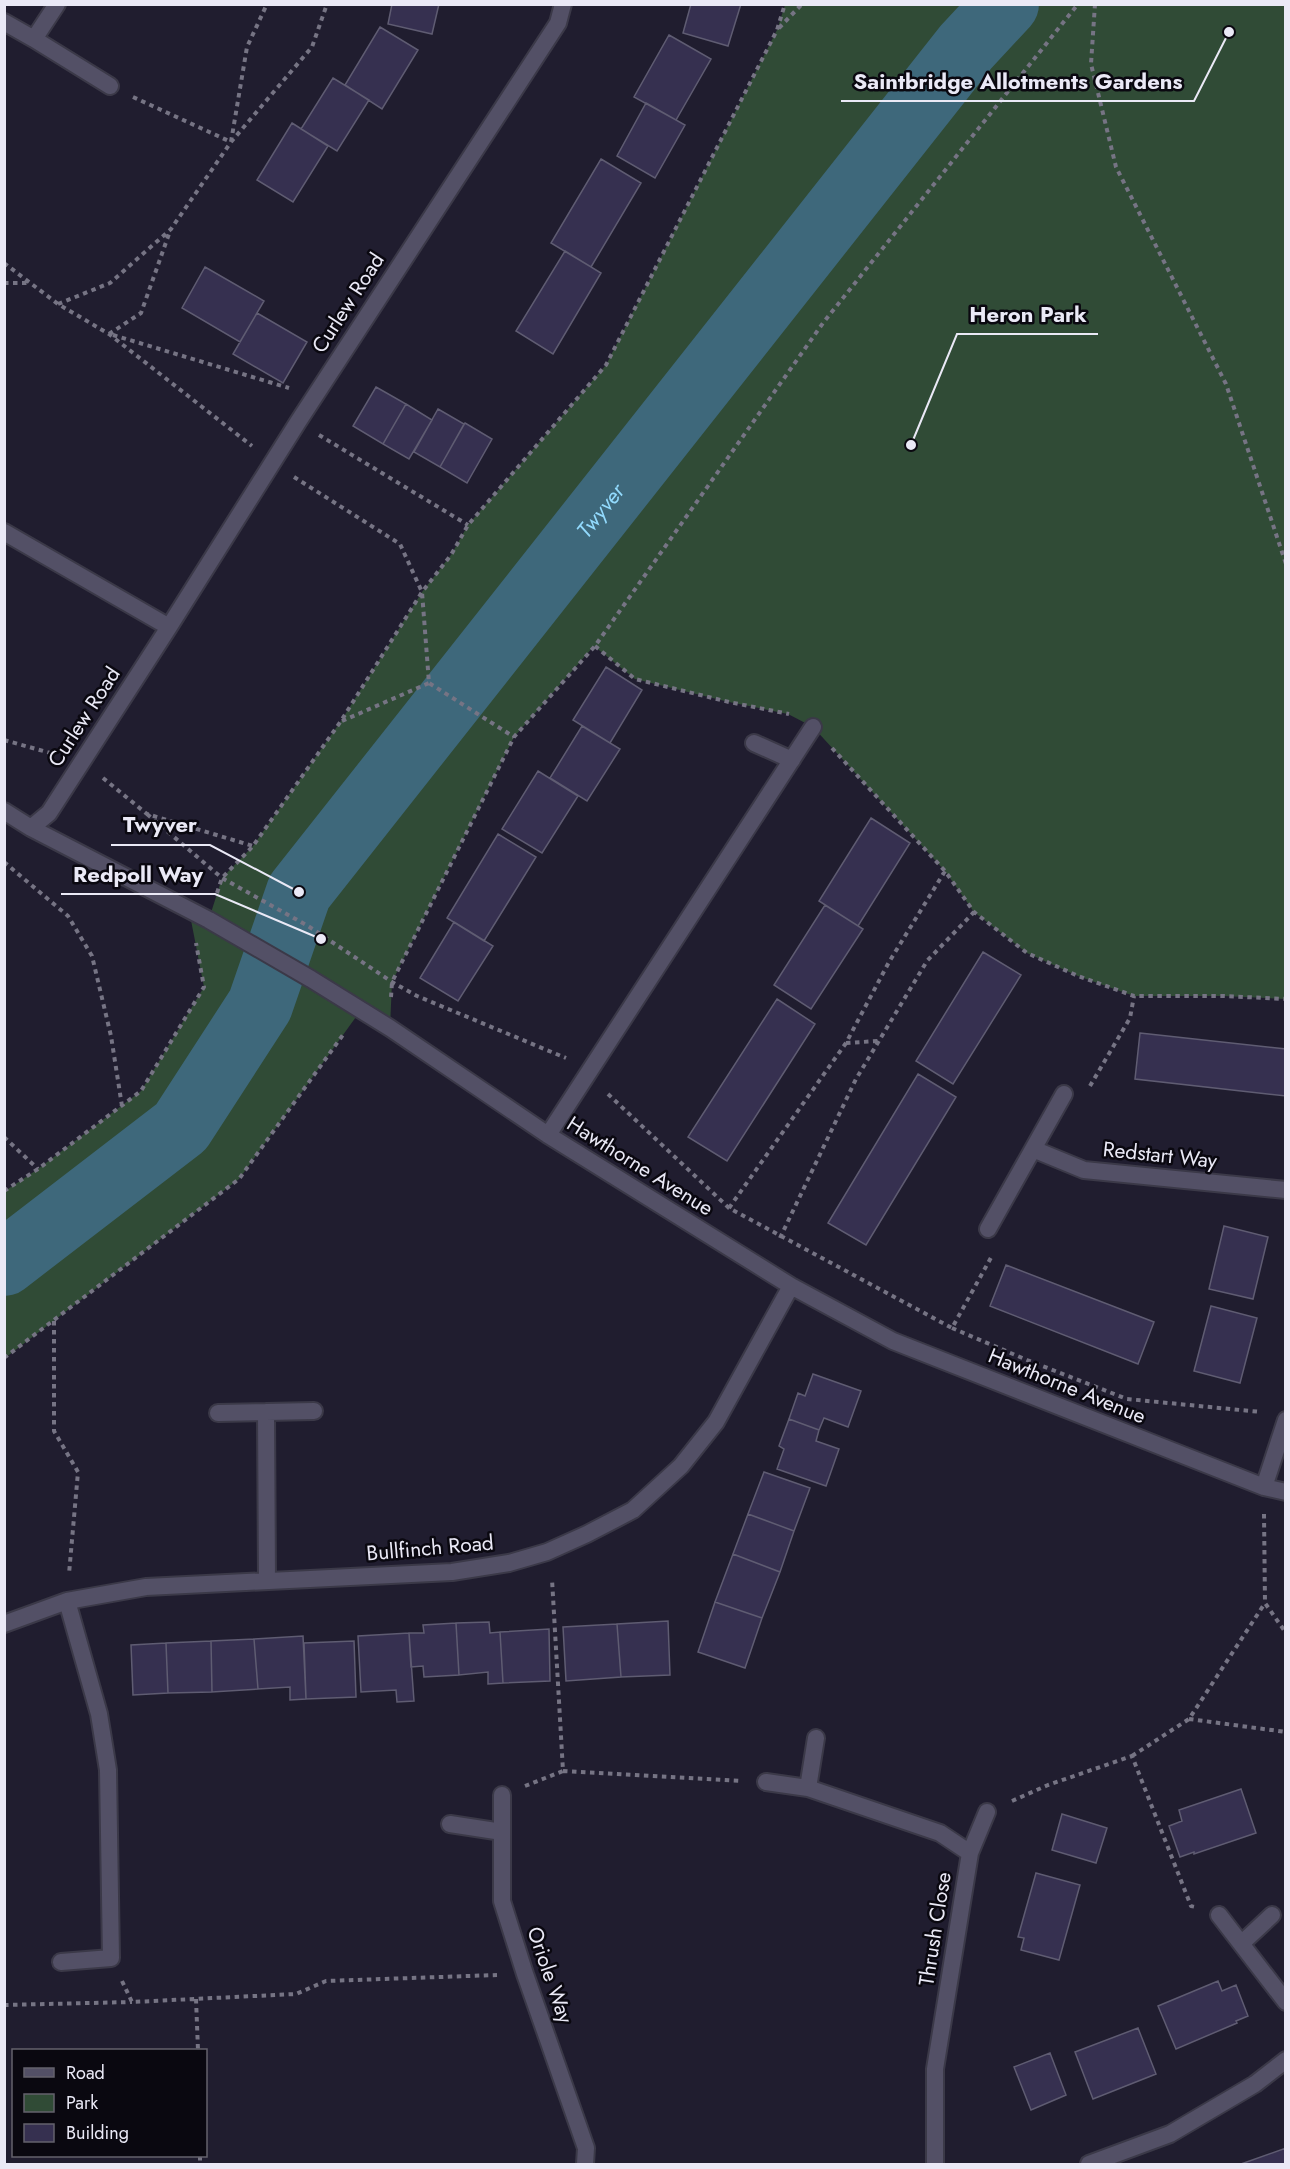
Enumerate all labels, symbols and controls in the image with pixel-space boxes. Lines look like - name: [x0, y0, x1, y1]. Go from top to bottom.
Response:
- callout: Saintbridge Allotments Gardens: [841, 61, 1194, 101]
- text: Saintbridge Allotments Gardens: [854, 65, 1182, 97]
- street label: Curlew Road: [304, 247, 392, 359]
- callout: Heron Park: [957, 294, 1098, 334]
- text: Heron Park: [969, 298, 1087, 330]
- water label: Twyver: [568, 475, 633, 545]
- street label: Curlew Road: [40, 661, 128, 773]
- callout: Twyver: [111, 805, 210, 845]
- text: Twyver: [123, 808, 197, 840]
- callout: Redpoll Way: [61, 854, 215, 894]
- text: Redpoll Way: [73, 858, 203, 890]
- street label: Hawthorne Avenue: [561, 1109, 719, 1223]
- street label: Redstart Way: [1101, 1134, 1219, 1176]
- street label: Hawthorne Avenue: [984, 1341, 1150, 1431]
- street label: Bullfinch Road: [365, 1527, 495, 1569]
- street label: Thrush Close: [911, 1870, 959, 1988]
- street label: Oriole Way: [519, 1923, 581, 2028]
- legend: [12, 2049, 207, 2157]
- text: Road: [66, 2060, 105, 2086]
- text: Park: [66, 2090, 98, 2116]
- text: Building: [66, 2120, 129, 2146]

